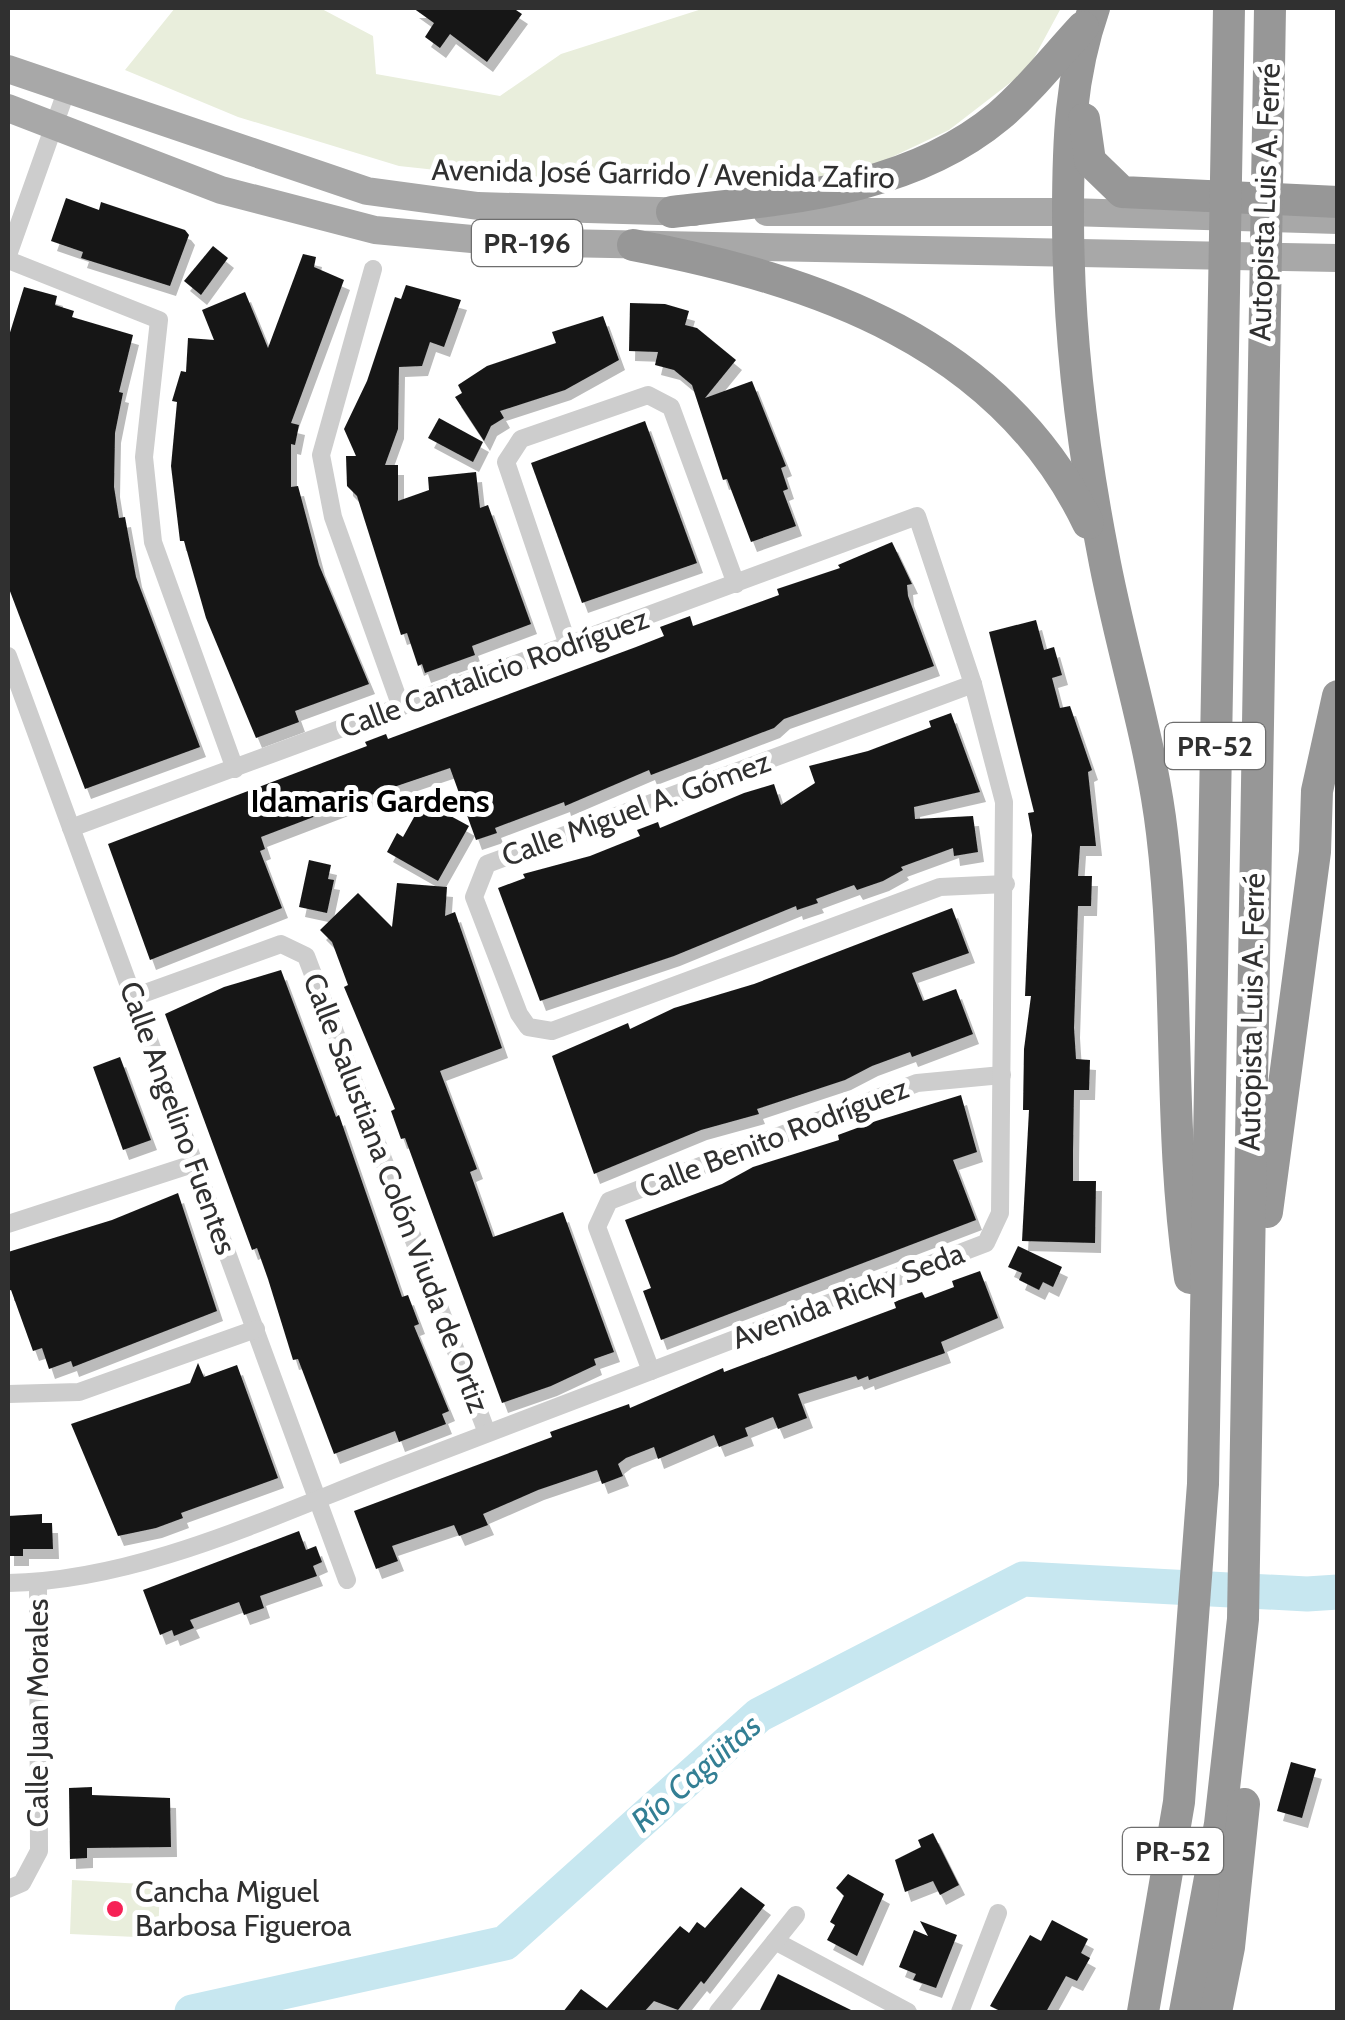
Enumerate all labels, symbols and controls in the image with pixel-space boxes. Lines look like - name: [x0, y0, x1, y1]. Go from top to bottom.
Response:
- street label: Autopista Luis A. Ferré: [1241, 62, 1288, 342]
- street label: Avenida José Garrido / Avenida Zafiro: [431, 151, 895, 196]
- road number: PR-196: [472, 220, 582, 266]
- street label: Calle Cantalicio Rodríguez: [334, 599, 653, 746]
- road number: PR-52: [1165, 723, 1265, 769]
- street label: Calle Miguel A. Gómez: [497, 743, 775, 874]
- district label: Idamaris Gardens: [251, 781, 489, 820]
- street label: Autopista Luis A. Ferré: [1231, 873, 1272, 1151]
- street label: Calle Salustiana Colón Viuda de Ortiz: [295, 968, 498, 1418]
- street label: Calle Angelino Fuentes: [112, 976, 245, 1259]
- street label: Calle Benito Rodríguez: [634, 1069, 914, 1206]
- street label: Avenida Ricky Seda: [727, 1234, 970, 1357]
- street label: Calle Juan Morales: [19, 1599, 56, 1827]
- water label: Río Cagüitas: [623, 1705, 769, 1840]
- road number: PR-52: [1123, 1828, 1223, 1874]
- place label: Cancha Miguel Barbosa Figueroa: [135, 1873, 352, 1944]
- marker: Cancha Miguel Barbosa Figueroa: [104, 1898, 126, 1920]

